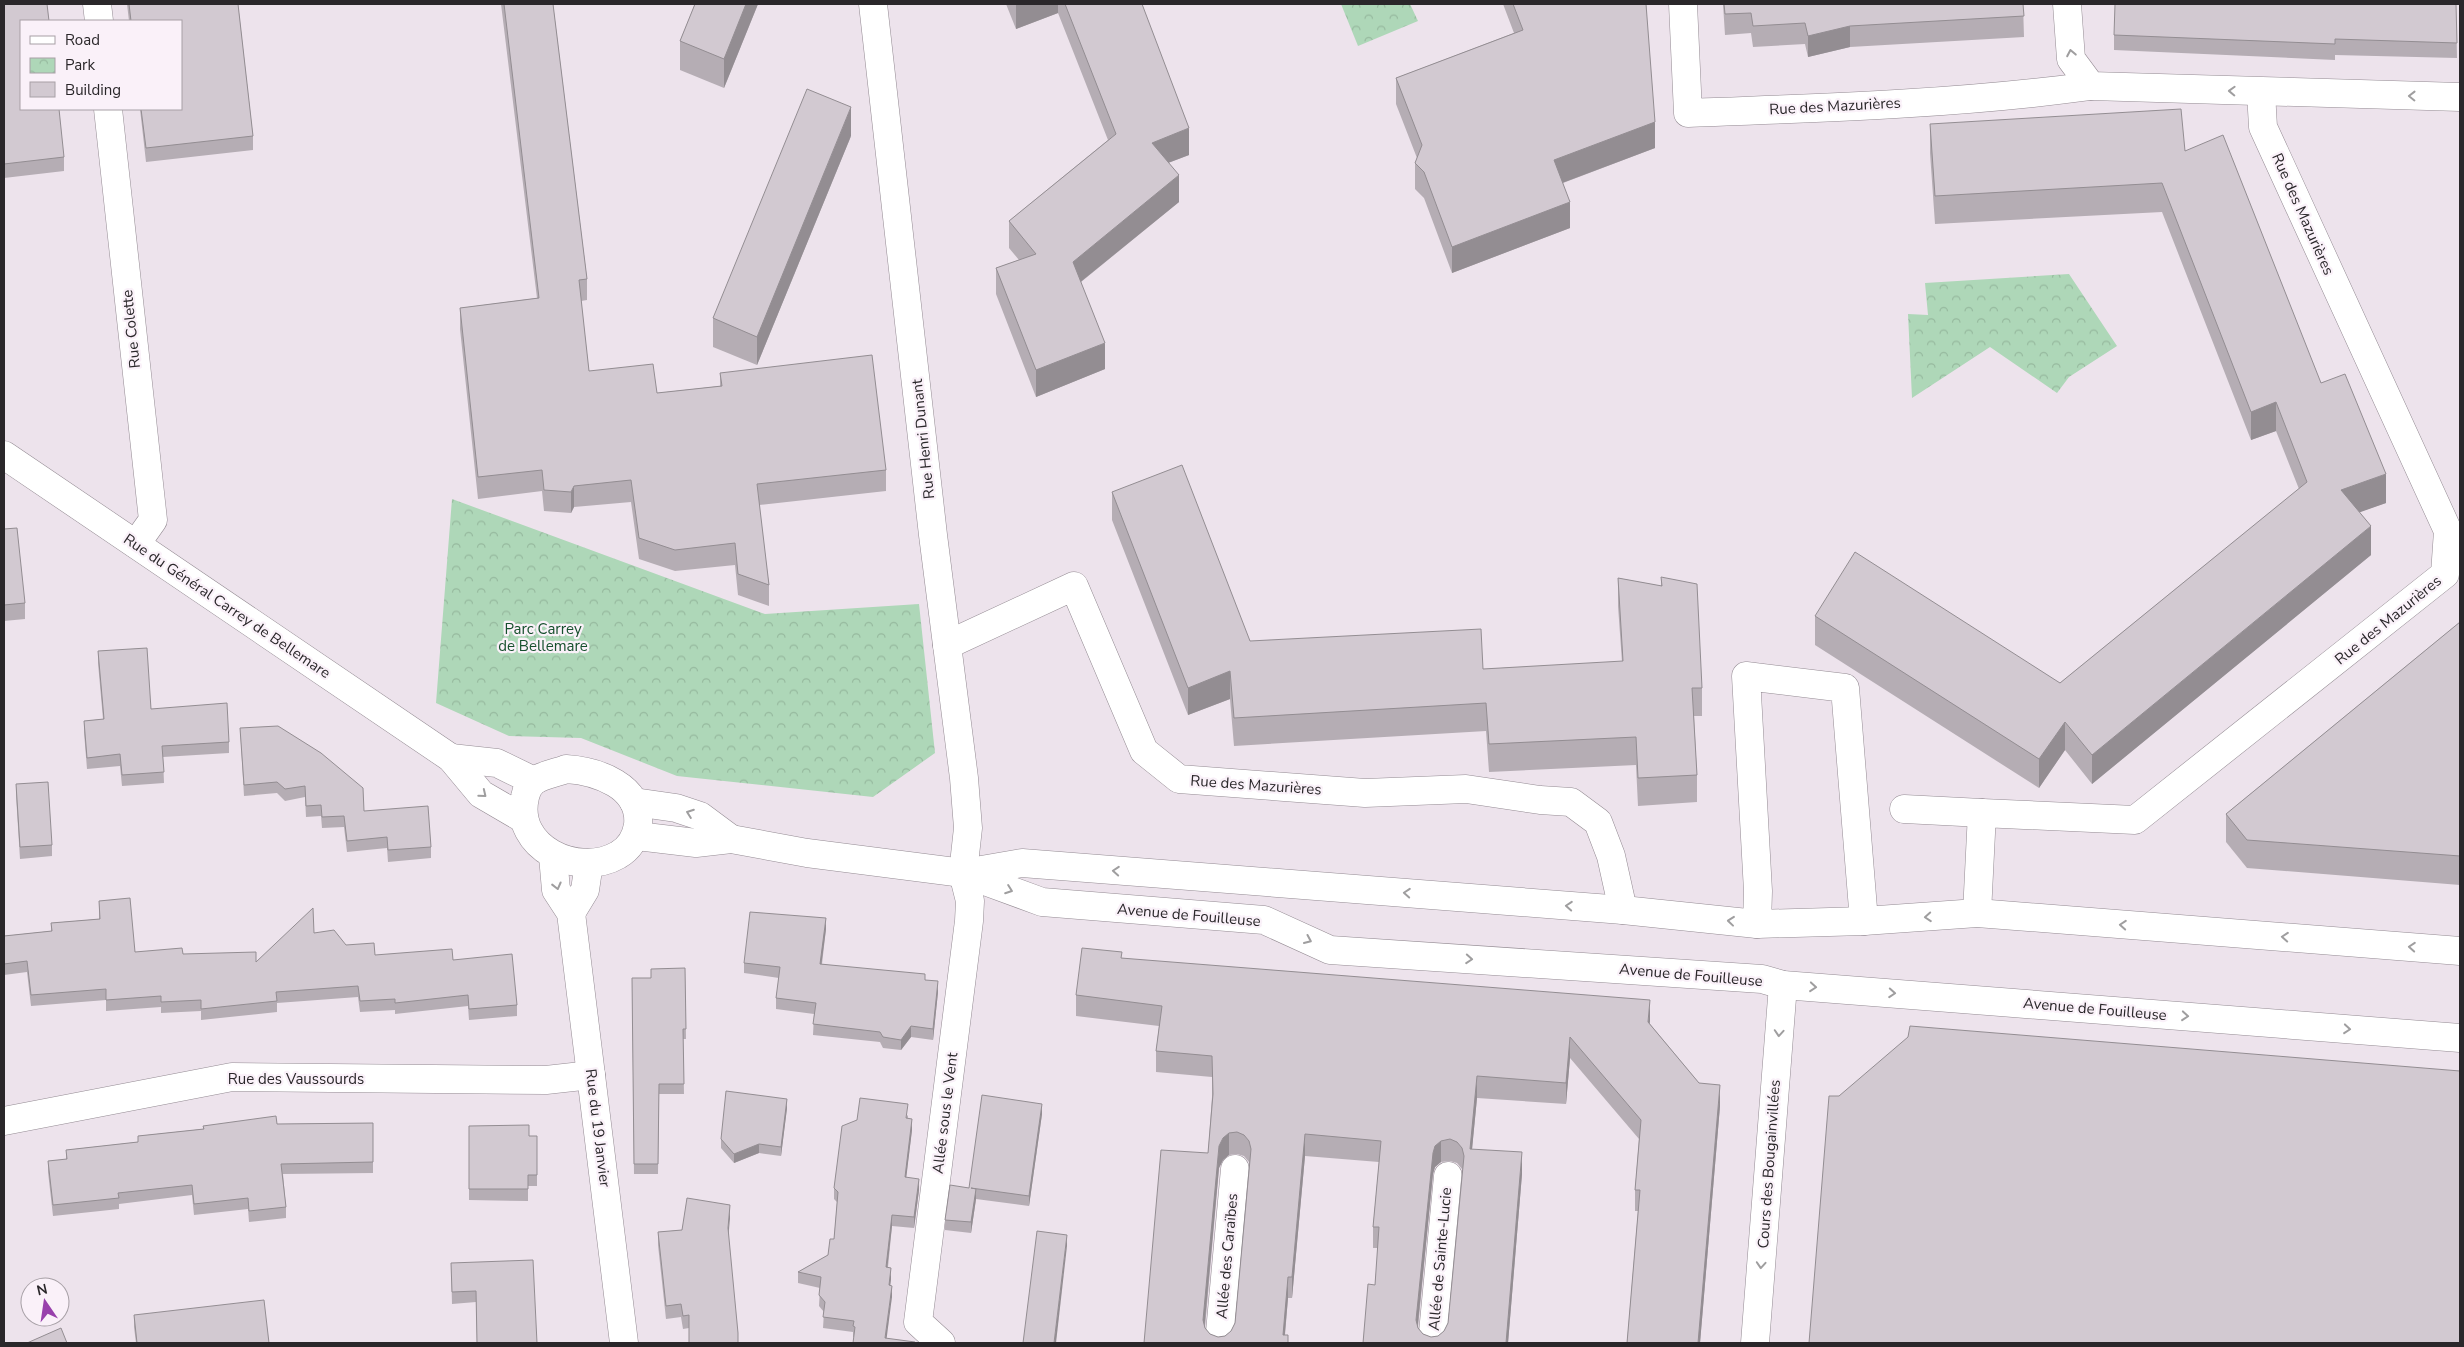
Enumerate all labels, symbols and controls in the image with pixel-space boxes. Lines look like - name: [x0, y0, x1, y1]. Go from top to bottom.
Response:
- legend: [20, 20, 182, 110]
- text: Road: [65, 30, 100, 50]
- one-way arrow: [2067, 49, 2077, 58]
- text: Park: [65, 55, 95, 75]
- text: Building: [65, 80, 121, 100]
- one-way arrow: [2227, 86, 2235, 96]
- one-way arrow: [2407, 90, 2415, 101]
- street label: Rue des Mazurières: [1769, 93, 1901, 119]
- street label: Rue des Mazurières: [2267, 150, 2339, 278]
- street label: Rue Colette: [117, 289, 145, 369]
- street label: Rue Henri Dunant: [907, 377, 939, 500]
- street label: Rue du Général Carrey de Bellemare: [120, 529, 334, 683]
- street label: Rue des Mazurières: [2331, 571, 2445, 669]
- park label: Parc Carrey de Bellemare: [498, 619, 588, 656]
- street label: Rue des Mazurières: [1190, 770, 1322, 800]
- one-way arrow: [477, 788, 486, 796]
- one-way arrow: [686, 809, 695, 819]
- one-way arrow: [1112, 865, 1120, 876]
- one-way arrow: [551, 882, 562, 890]
- one-way arrow: [1004, 884, 1012, 894]
- one-way arrow: [1403, 888, 1411, 899]
- street label: Avenue de Fouilleuse: [1116, 899, 1262, 931]
- one-way arrow: [1565, 900, 1573, 911]
- one-way arrow: [1924, 911, 1932, 922]
- one-way arrow: [1727, 916, 1735, 927]
- one-way arrow: [2119, 919, 2127, 930]
- one-way arrow: [2281, 932, 2289, 943]
- one-way arrow: [1303, 934, 1312, 945]
- one-way arrow: [2407, 942, 2415, 953]
- one-way arrow: [1465, 954, 1473, 965]
- street label: Avenue de Fouilleuse: [1618, 959, 1764, 991]
- one-way arrow: [1809, 981, 1817, 992]
- one-way arrow: [1888, 988, 1896, 999]
- street label: Avenue de Fouilleuse: [2022, 993, 2168, 1025]
- one-way arrow: [2181, 1011, 2189, 1022]
- one-way arrow: [2343, 1023, 2351, 1034]
- one-way arrow: [1774, 1029, 1785, 1037]
- street label: Allée sous le Vent: [928, 1050, 962, 1175]
- street label: Rue du 19 Janvier: [581, 1068, 615, 1189]
- street label: Rue des Vaussourds: [228, 1069, 364, 1089]
- street label: Cours des Bougainvillées: [1753, 1079, 1785, 1249]
- street label: Allée de Sainte-Lucie: [1424, 1186, 1456, 1332]
- street label: Allée des Caraïbes: [1212, 1192, 1242, 1320]
- one-way arrow: [1756, 1261, 1767, 1269]
- north arrow: [20, 1277, 70, 1327]
- text: N: [35, 1279, 49, 1300]

